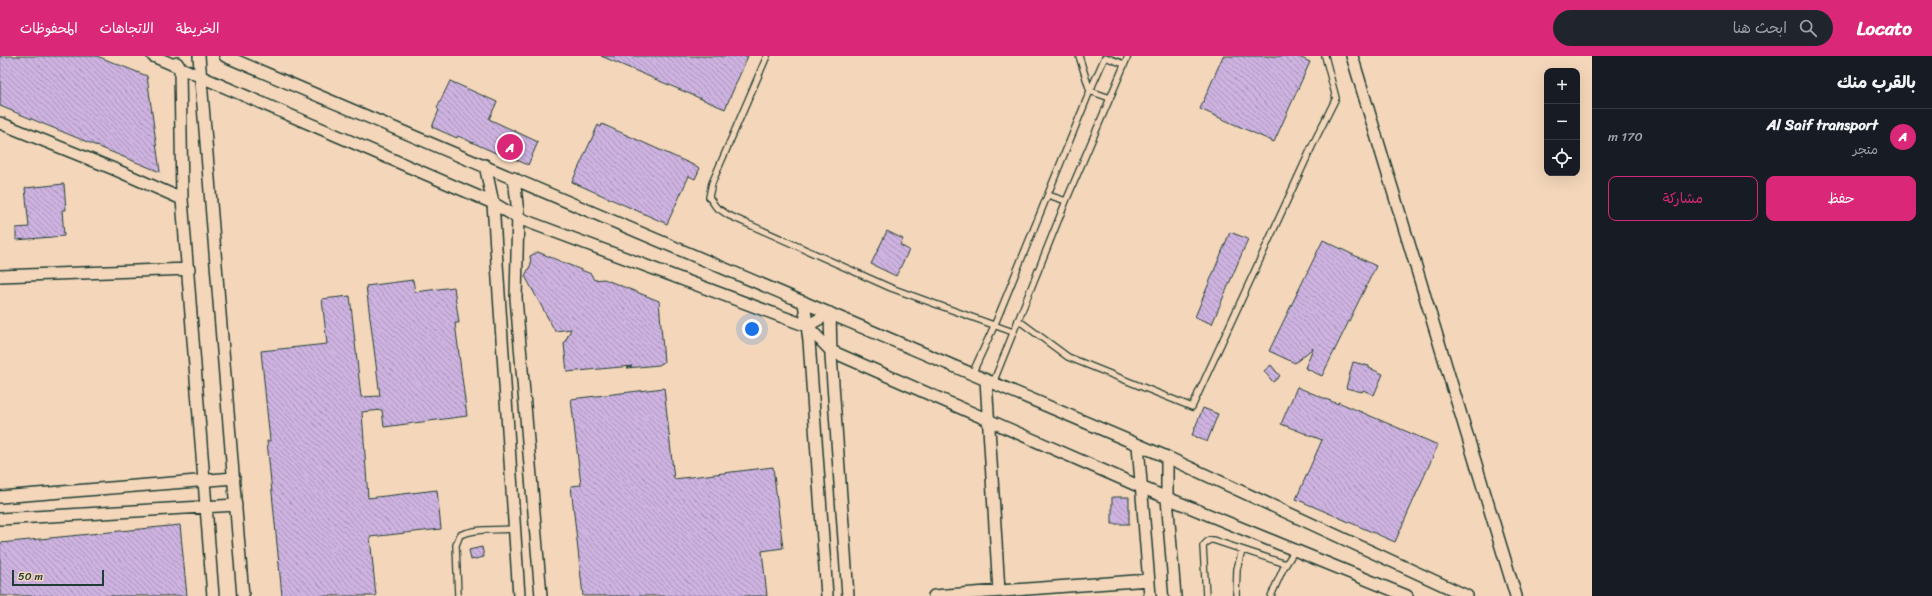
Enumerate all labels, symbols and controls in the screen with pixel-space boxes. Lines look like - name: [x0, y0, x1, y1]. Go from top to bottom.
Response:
- search box: [1553, 10, 1833, 46]
- text: Locato: [1857, 12, 1912, 45]
- text: ابحث هنا: [1733, 15, 1787, 41]
- text: المحفوظات: [20, 16, 78, 41]
- text: الاتجاهات: [100, 16, 154, 41]
- text: الخريطة: [176, 16, 219, 41]
- icon: search: [1797, 17, 1819, 39]
- text: بالقرب منك: [1837, 67, 1916, 97]
- map controls: [1544, 68, 1580, 176]
- button: +: [1544, 68, 1580, 104]
- button: −: [1544, 104, 1580, 140]
- text: Al Saif transport: [1767, 112, 1878, 138]
- text: 170 m: [1608, 125, 1643, 148]
- text: A: [1899, 125, 1907, 148]
- pin: A: [497, 132, 523, 162]
- text: متجر: [1853, 138, 1878, 161]
- button: locate: [1544, 140, 1580, 176]
- button: مشاركة: [1608, 176, 1758, 221]
- button: حفظ: [1766, 176, 1916, 221]
- your location: [742, 319, 762, 339]
- text: 50 m: [18, 567, 43, 586]
- scale bar: [12, 568, 104, 587]

